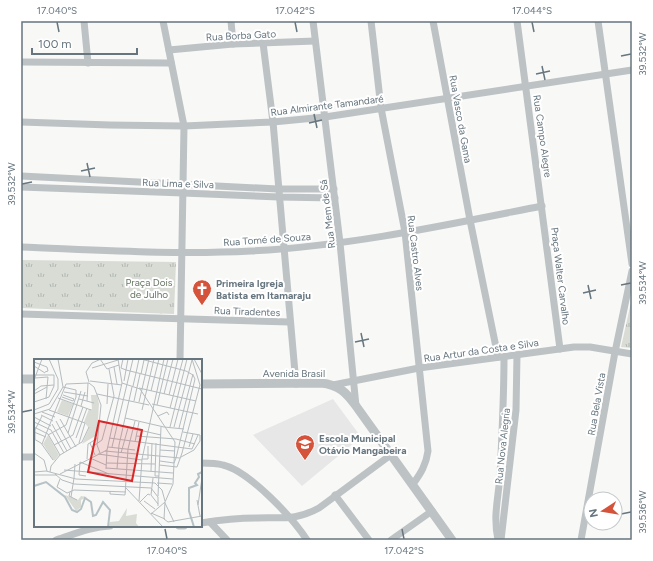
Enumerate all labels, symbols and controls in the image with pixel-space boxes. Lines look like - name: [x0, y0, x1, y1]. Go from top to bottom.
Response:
- text: 17.040°S: [37, 4, 77, 17]
- text: 17.042°S: [275, 4, 315, 17]
- text: 17.044°S: [512, 4, 552, 17]
- street label: Rua Borba Gato: [206, 27, 277, 44]
- scale bar: [32, 30, 137, 56]
- text: 39.532°W: [636, 32, 649, 76]
- text: 100 m: [38, 37, 72, 51]
- street label: Rua Vasco da Gama: [446, 74, 475, 164]
- street label: Rua Almirante Tamandaré: [270, 92, 385, 119]
- street label: Rua Campo Alegre: [530, 94, 555, 179]
- text: 39.532°W: [5, 162, 18, 206]
- street label: Rua Lima e Silva: [142, 176, 214, 191]
- street label: Rua Mem de Sá: [317, 179, 338, 249]
- street label: Rua Castro Alves: [404, 215, 427, 292]
- street label: Praça Walter Carvalho: [548, 227, 573, 326]
- street label: Rua Tomé de Souza: [223, 230, 311, 249]
- text: 39.534°W: [636, 261, 649, 305]
- park label: Praça Dois de Julho: [126, 276, 173, 301]
- place label: Primeira Igreja Batista em Itamaraju: [216, 277, 311, 302]
- church icon: Primeira Igreja Batista em Itamaraju: [191, 278, 213, 306]
- street label: Rua Tiradentes: [214, 304, 281, 319]
- street label: Rua Artur da Costa e Silva: [423, 336, 539, 365]
- inset map: [34, 359, 202, 527]
- street label: Avenida Brasil: [263, 367, 325, 380]
- street label: Rua Bela Vista: [585, 372, 608, 436]
- text: 39.534°W: [5, 390, 18, 434]
- street label: Rua Nova Alegria: [492, 407, 513, 485]
- place label: Escola Municipal Otávio Mangabeira: [319, 432, 406, 457]
- school or university icon: Escola Municipal Otávio Mangabeira: [294, 433, 316, 461]
- text: 39.536°W: [636, 490, 649, 534]
- north arrow: [583, 491, 623, 531]
- text: N: [586, 507, 601, 518]
- text: 17.040°S: [147, 544, 187, 557]
- text: 17.042°S: [384, 544, 424, 557]

